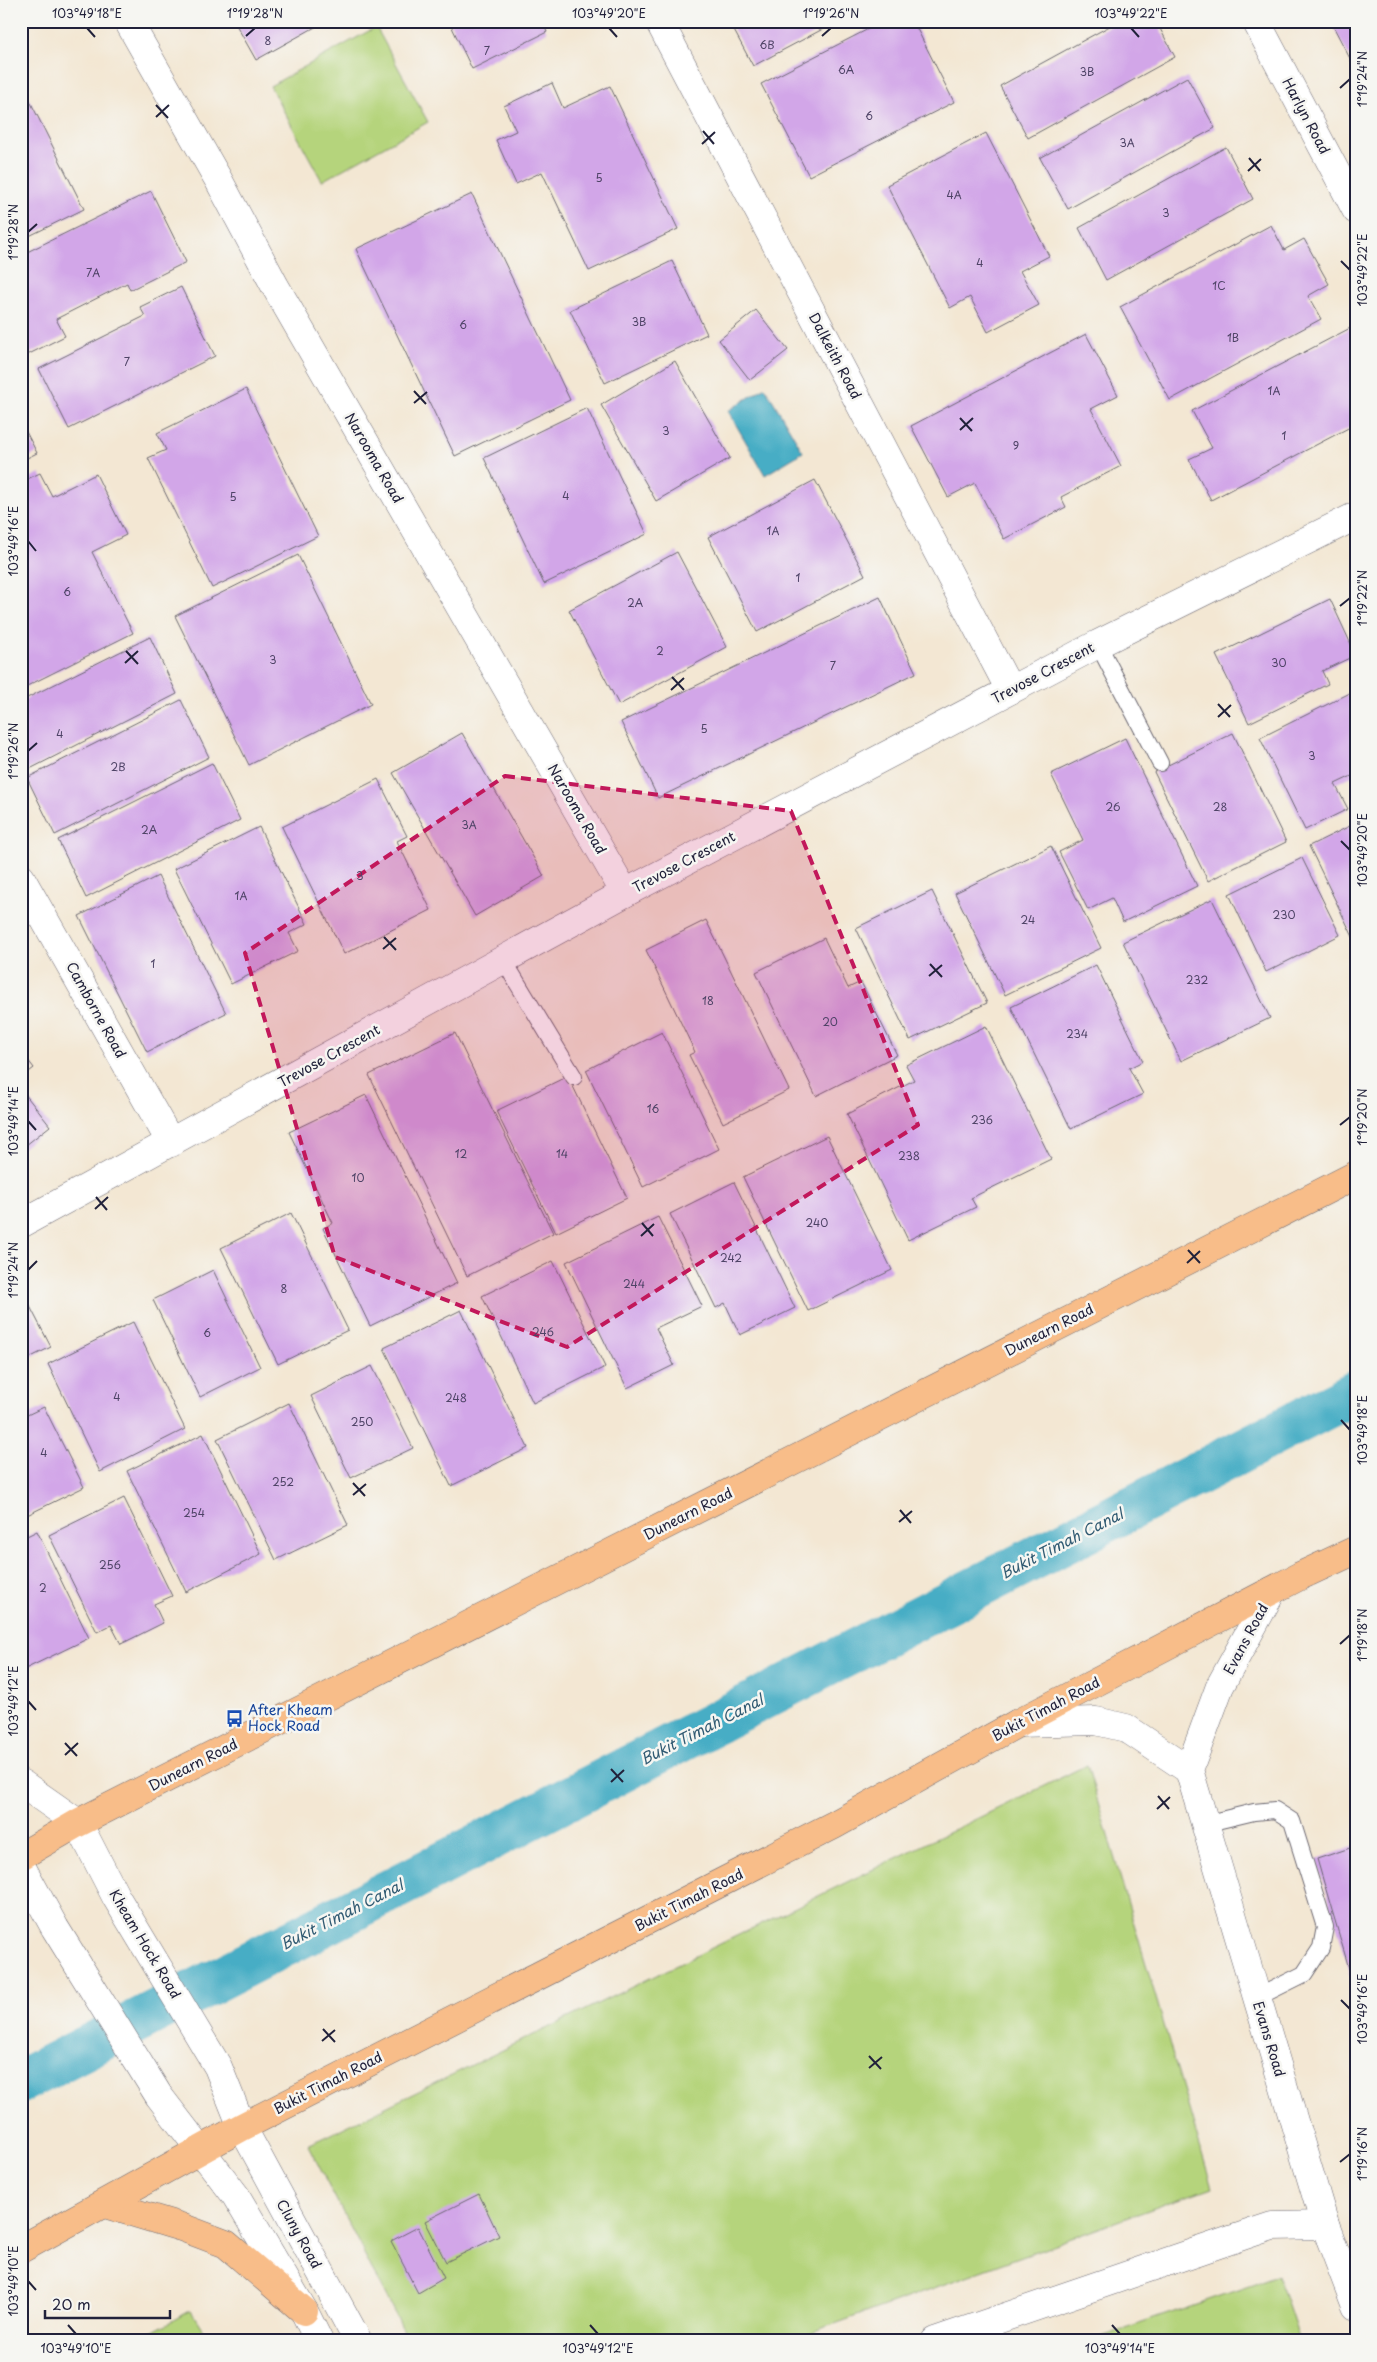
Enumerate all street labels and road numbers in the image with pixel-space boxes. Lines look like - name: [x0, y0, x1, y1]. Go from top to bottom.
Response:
- street label: Harlyn Road: [1277, 74, 1335, 158]
- street label: Dalkeith Road: [804, 309, 867, 403]
- street label: Narooma Road: [340, 409, 409, 507]
- street label: Trevose Crescent: [988, 636, 1098, 709]
- street label: Narooma Road: [543, 760, 612, 858]
- street label: Trevose Crescent: [629, 825, 739, 898]
- street label: Camborne Road: [61, 958, 132, 1062]
- street label: Trevose Crescent: [274, 1019, 384, 1092]
- street label: Dunearn Road: [1001, 1298, 1097, 1361]
- street label: Dunearn Road: [640, 1482, 736, 1545]
- street label: Evans Road: [1218, 1599, 1273, 1678]
- street label: Bukit Timah Road: [988, 1671, 1103, 1746]
- street label: Dunearn Road: [145, 1733, 241, 1796]
- street label: Bukit Timah Road: [631, 1863, 747, 1936]
- street label: Kheam Hock Road: [104, 1885, 186, 2002]
- street label: Evans Road: [1248, 1999, 1291, 2079]
- street label: Bukit Timah Road: [270, 2046, 386, 2119]
- street label: Cluny Road: [272, 2195, 327, 2272]

